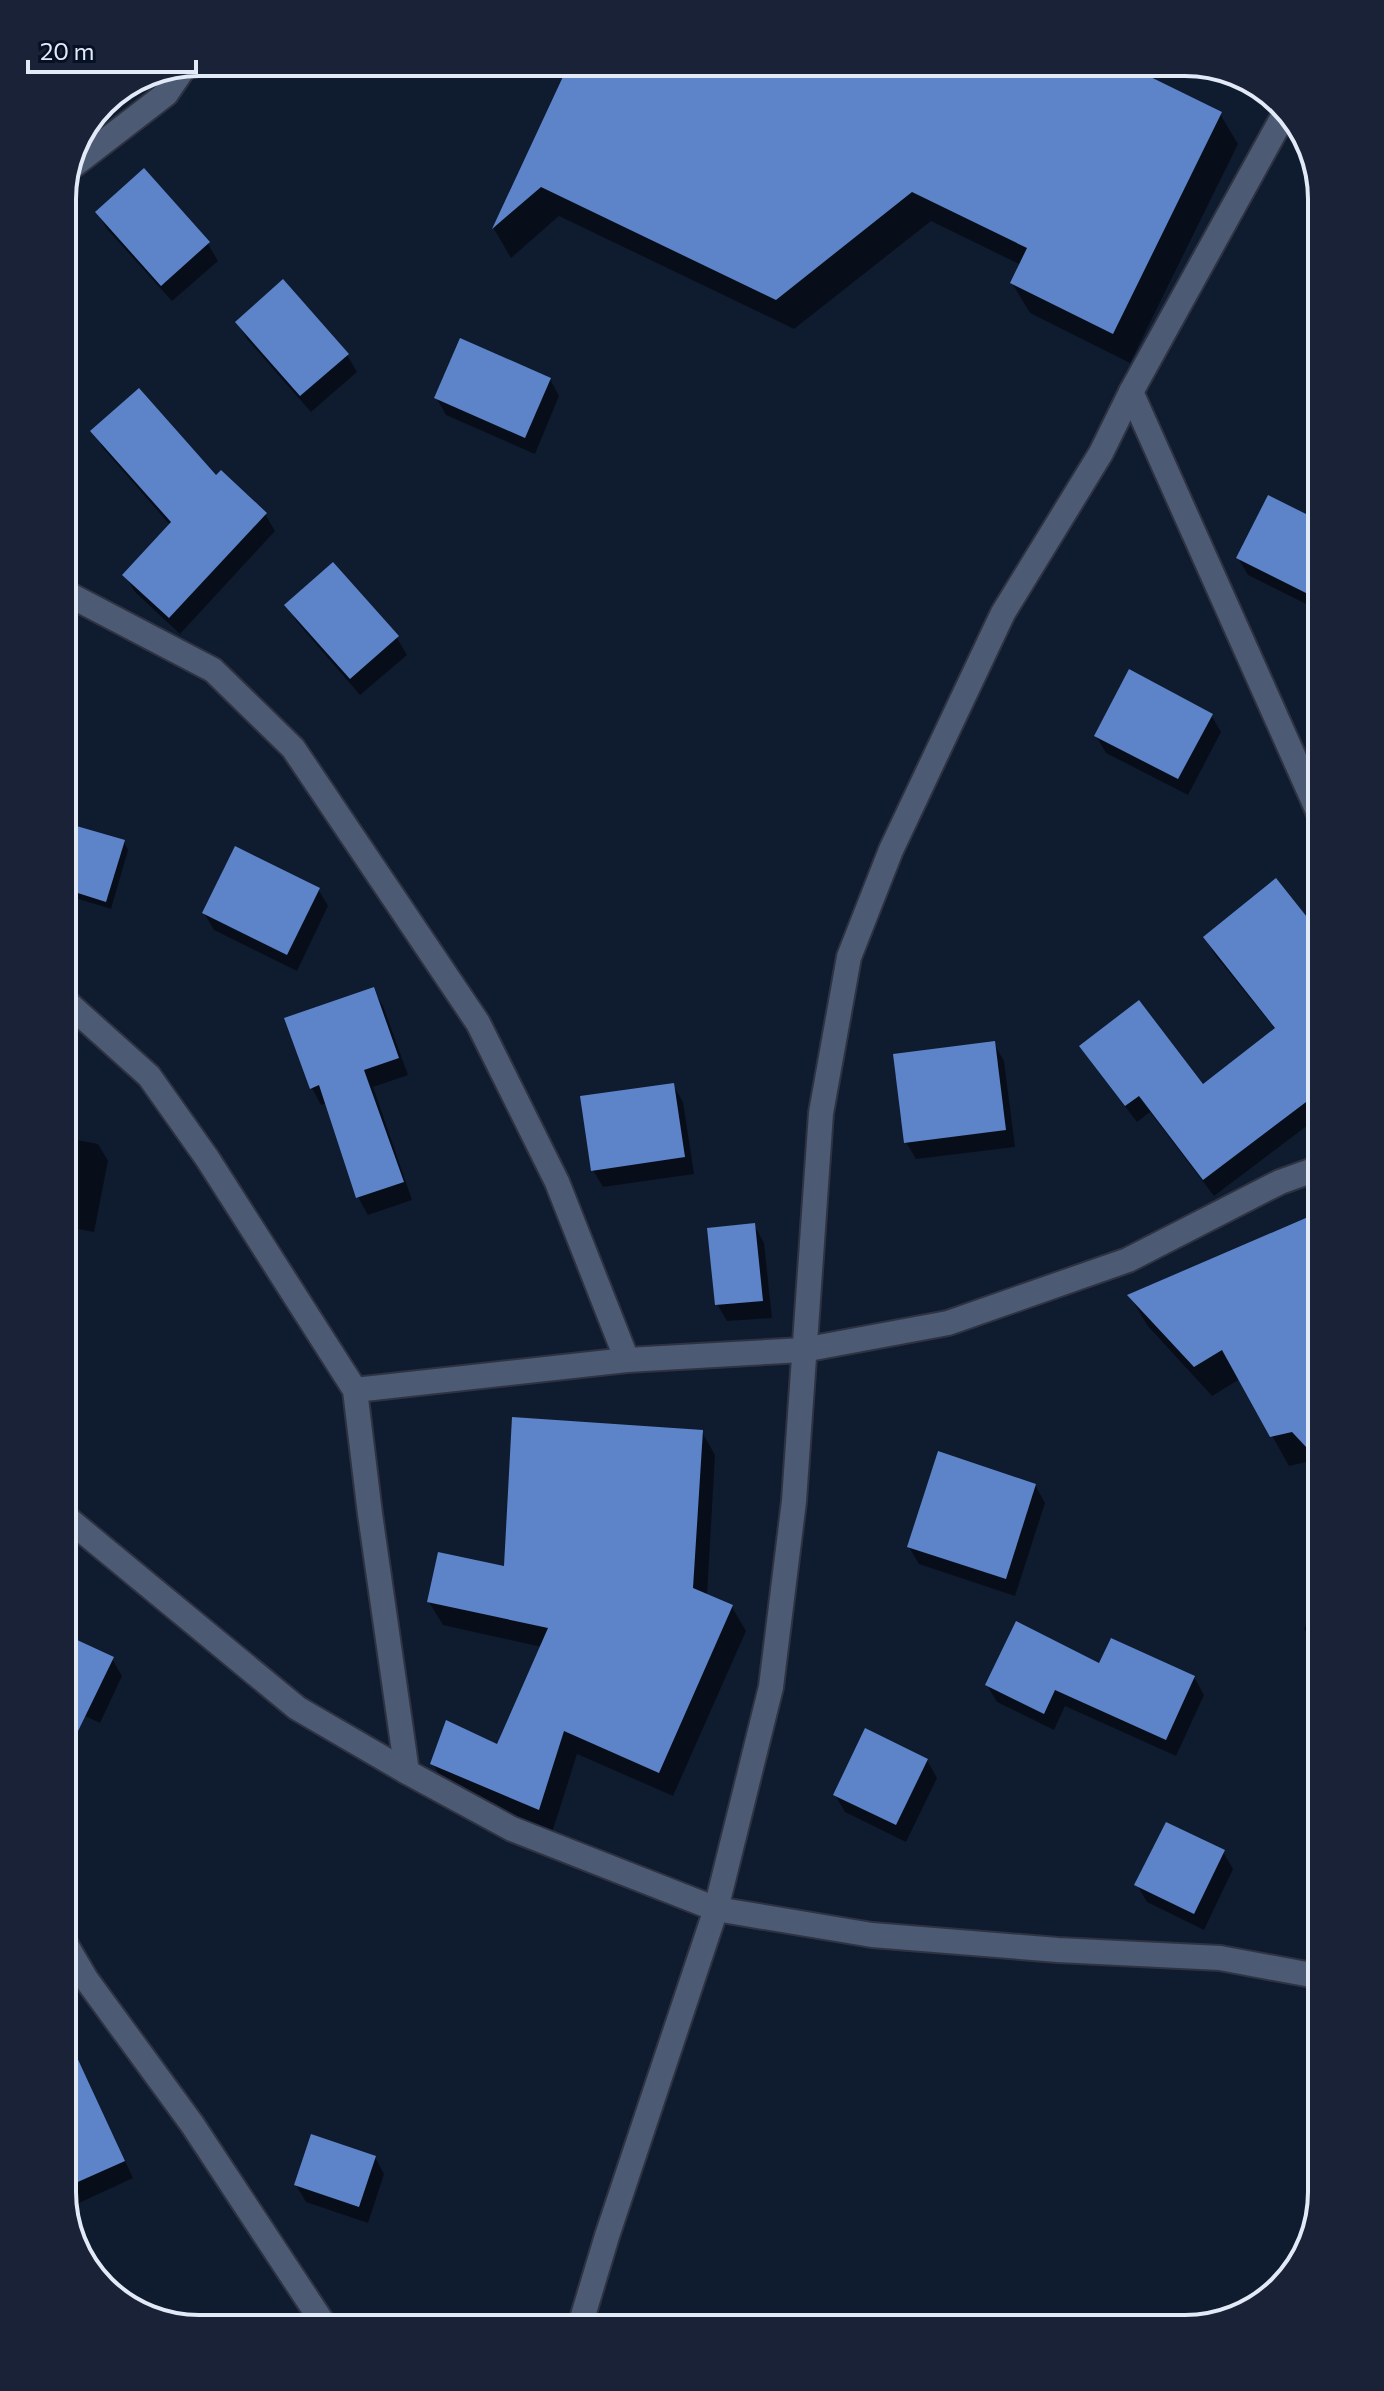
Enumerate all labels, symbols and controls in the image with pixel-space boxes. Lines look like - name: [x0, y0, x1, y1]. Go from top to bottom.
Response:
- scale bar: [28, 24, 196, 74]
- text: 20 m: [40, 36, 94, 65]

